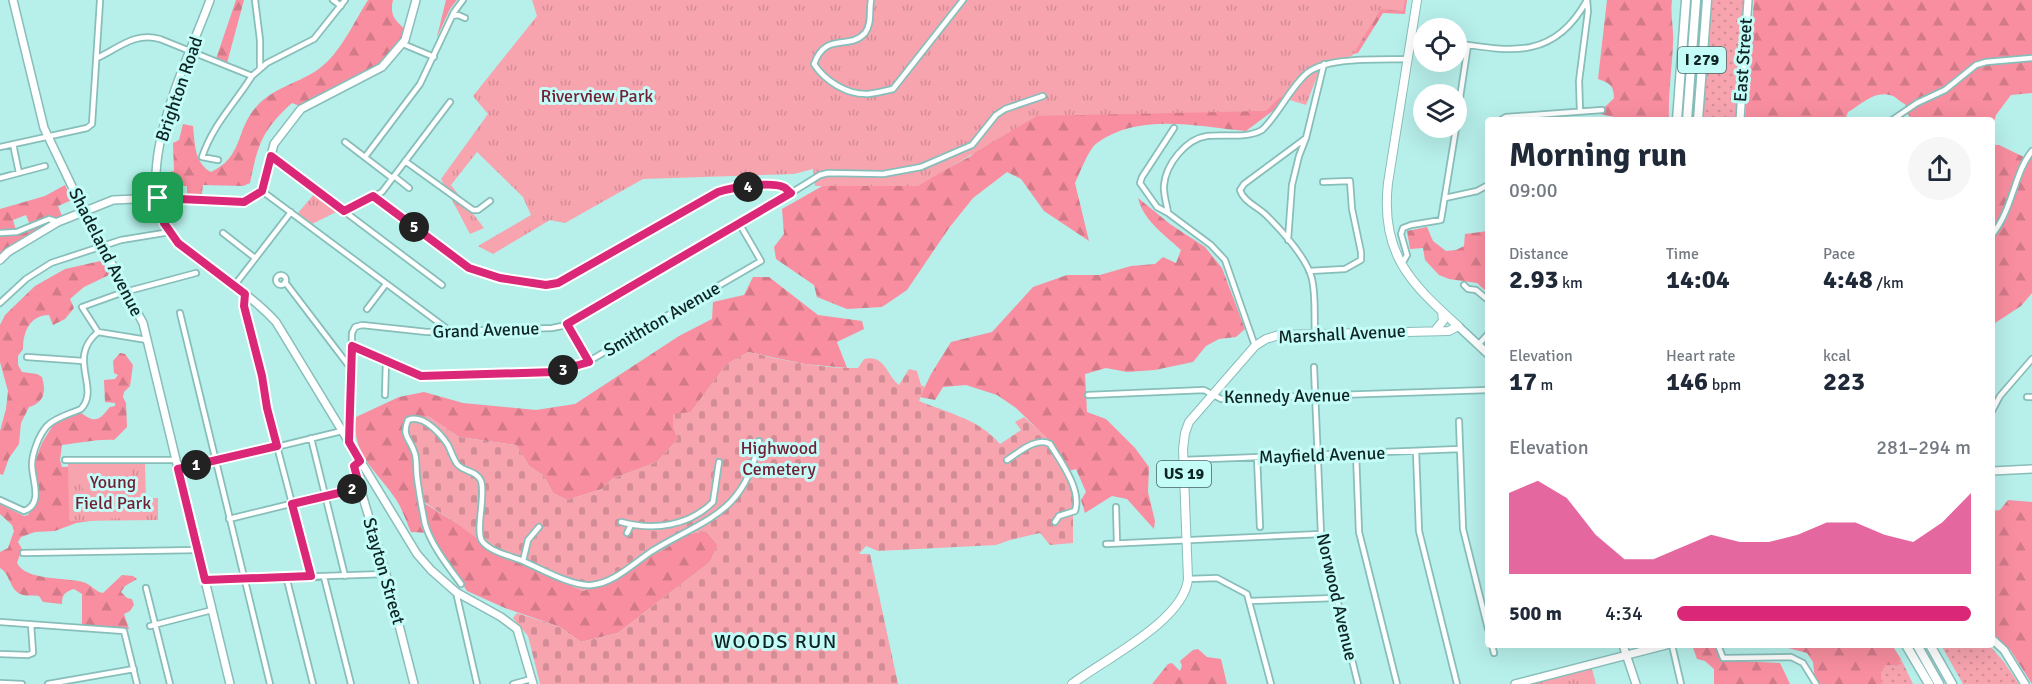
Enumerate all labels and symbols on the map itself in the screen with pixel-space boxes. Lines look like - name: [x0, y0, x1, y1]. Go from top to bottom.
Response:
- street label: East Street: [1729, 17, 1757, 103]
- street label: Brighton Road: [151, 34, 207, 144]
- road number: I 279: [1678, 47, 1726, 73]
- park label: Riverview Park: [541, 85, 653, 107]
- pin: [132, 172, 183, 223]
- pin: 4: [733, 172, 763, 202]
- street label: Shadeland Avenue: [64, 184, 148, 320]
- pin: 5: [399, 212, 429, 242]
- street label: Smithton Avenue: [600, 277, 724, 361]
- street label: Grand Avenue: [432, 317, 540, 343]
- street label: Marshall Avenue: [1278, 320, 1406, 348]
- pin: 3: [548, 355, 578, 385]
- street label: Kennedy Avenue: [1224, 384, 1350, 408]
- park label: Highwood Cemetery: [740, 437, 818, 480]
- street label: Mayfield Avenue: [1258, 442, 1386, 468]
- pin: 1: [181, 450, 211, 480]
- road number: US 19: [1157, 461, 1211, 487]
- park label: Young Field Park: [75, 471, 151, 514]
- pin: 2: [337, 474, 367, 504]
- street label: Stayton Street: [358, 515, 410, 627]
- street label: Norwood Avenue: [1312, 531, 1362, 663]
- district label: WOODS RUN: [714, 629, 838, 654]

